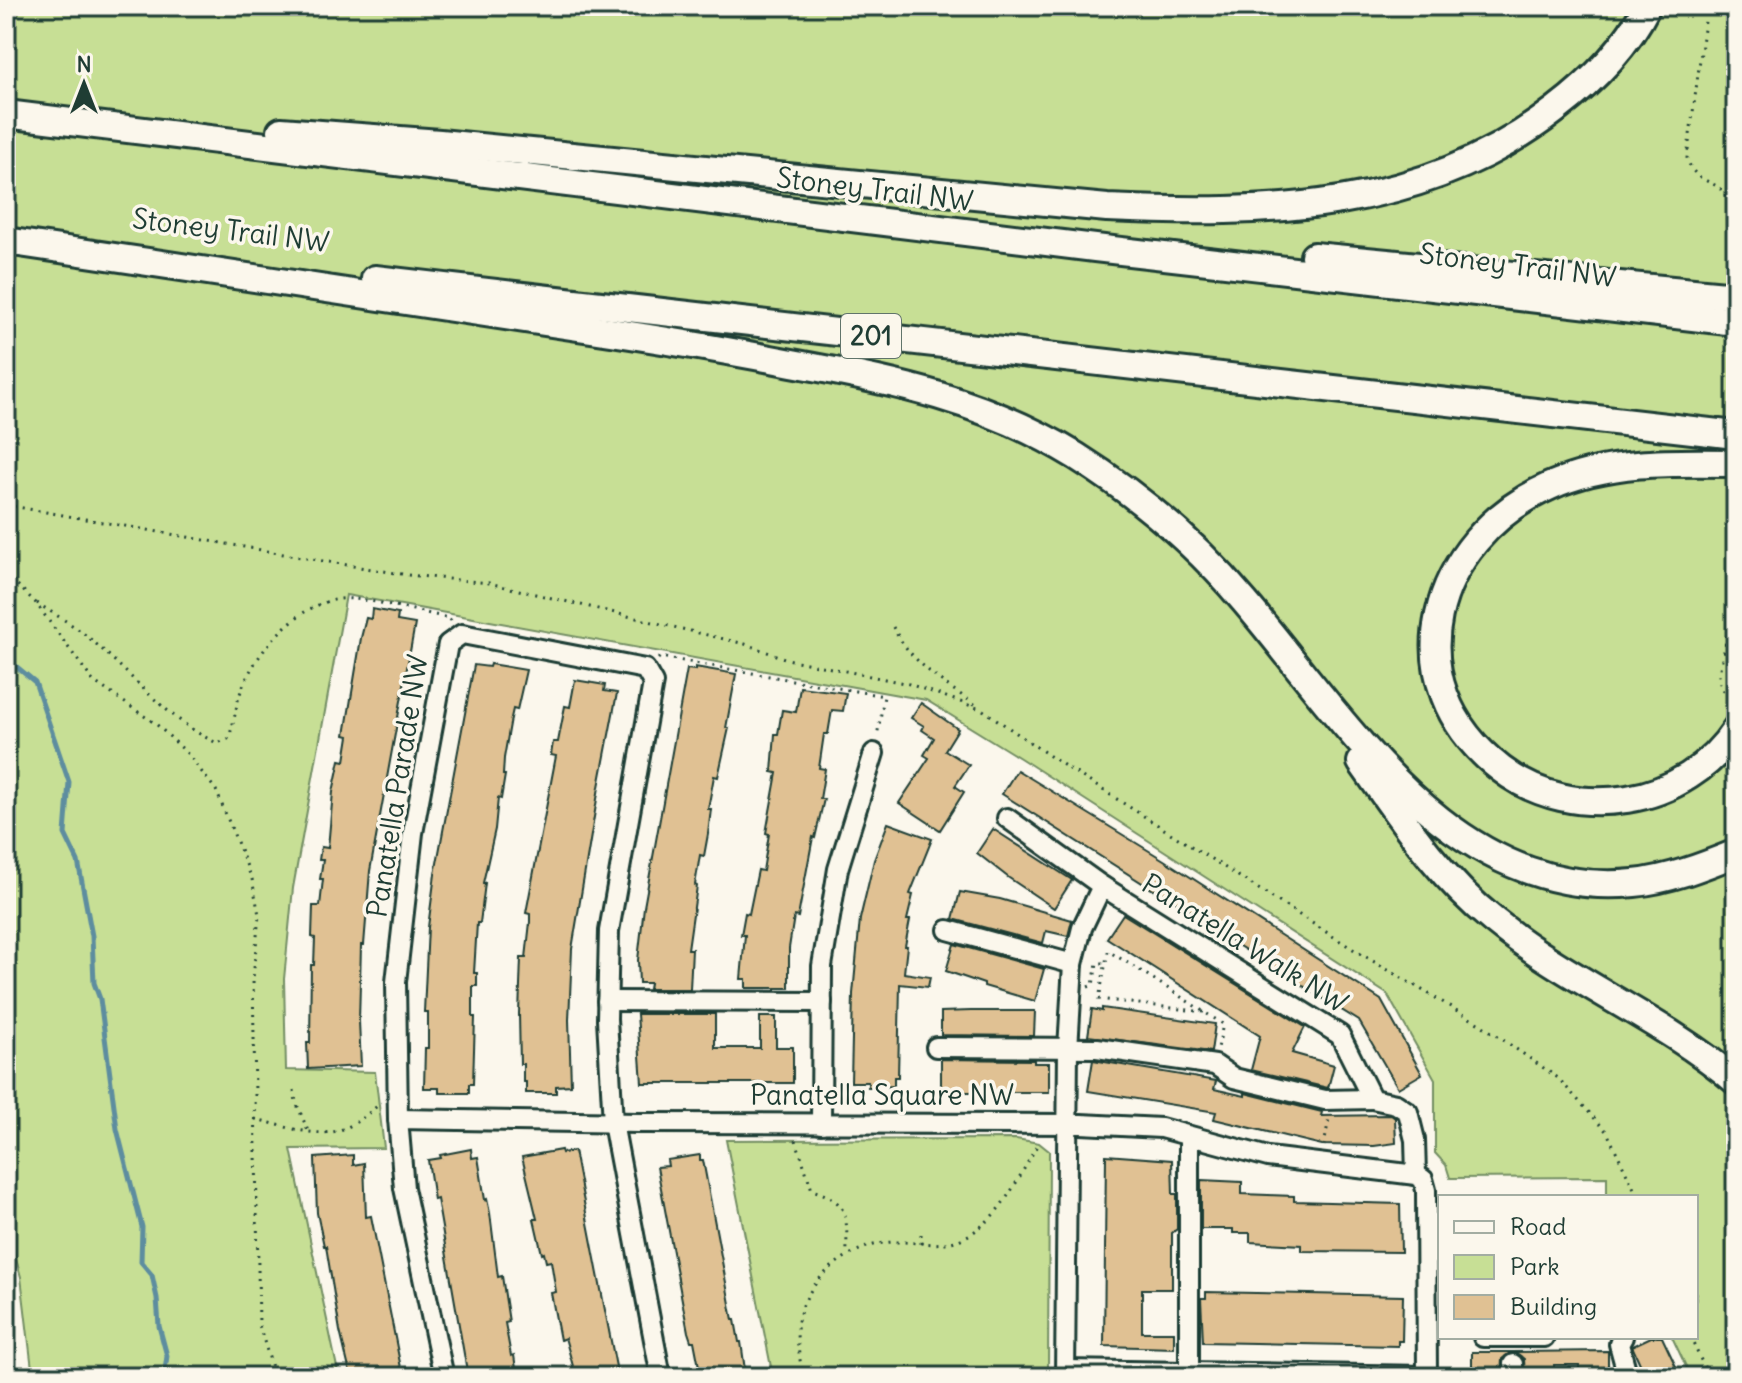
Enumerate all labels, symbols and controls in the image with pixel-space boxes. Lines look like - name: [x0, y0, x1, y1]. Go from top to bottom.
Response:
- north arrow: [44, 44, 124, 124]
- text: N: [76, 50, 92, 78]
- street label: Stoney Trail NW: [775, 159, 975, 219]
- street label: Stoney Trail NW: [131, 200, 331, 260]
- street label: Stoney Trail NW: [1418, 235, 1618, 295]
- road number: 201: [841, 314, 901, 358]
- street label: Panatella Parade NW: [358, 652, 436, 920]
- street label: Panatella Walk NW: [1135, 865, 1355, 1021]
- street label: Panatella Square NW: [750, 1077, 1014, 1113]
- legend: [1438, 1195, 1698, 1339]
- text: Road: [1510, 1211, 1566, 1241]
- text: Park: [1510, 1251, 1560, 1281]
- text: Building: [1510, 1291, 1597, 1321]

